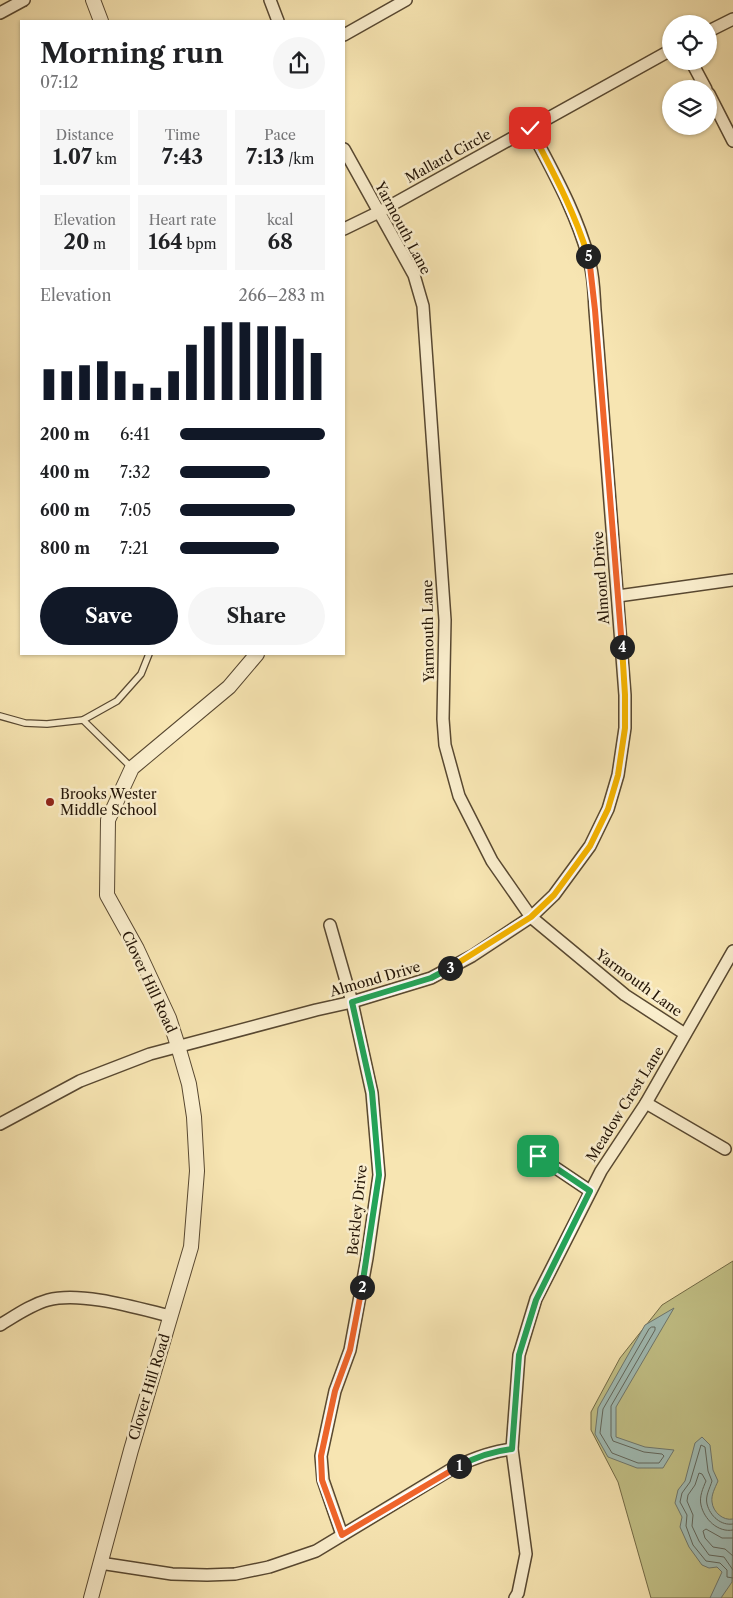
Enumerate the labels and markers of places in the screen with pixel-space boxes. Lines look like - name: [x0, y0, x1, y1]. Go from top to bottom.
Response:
- pin: [509, 107, 551, 149]
- pin: 5: [576, 244, 600, 268]
- pin: 4: [610, 634, 634, 660]
- place label: Brooks Wester Middle School: [60, 785, 157, 819]
- marker: Brooks Wester Middle School: [44, 796, 56, 808]
- pin: 3: [438, 956, 462, 980]
- pin: [517, 1135, 559, 1177]
- pin: 2: [350, 1274, 374, 1300]
- pin: 1: [446, 1454, 472, 1478]

